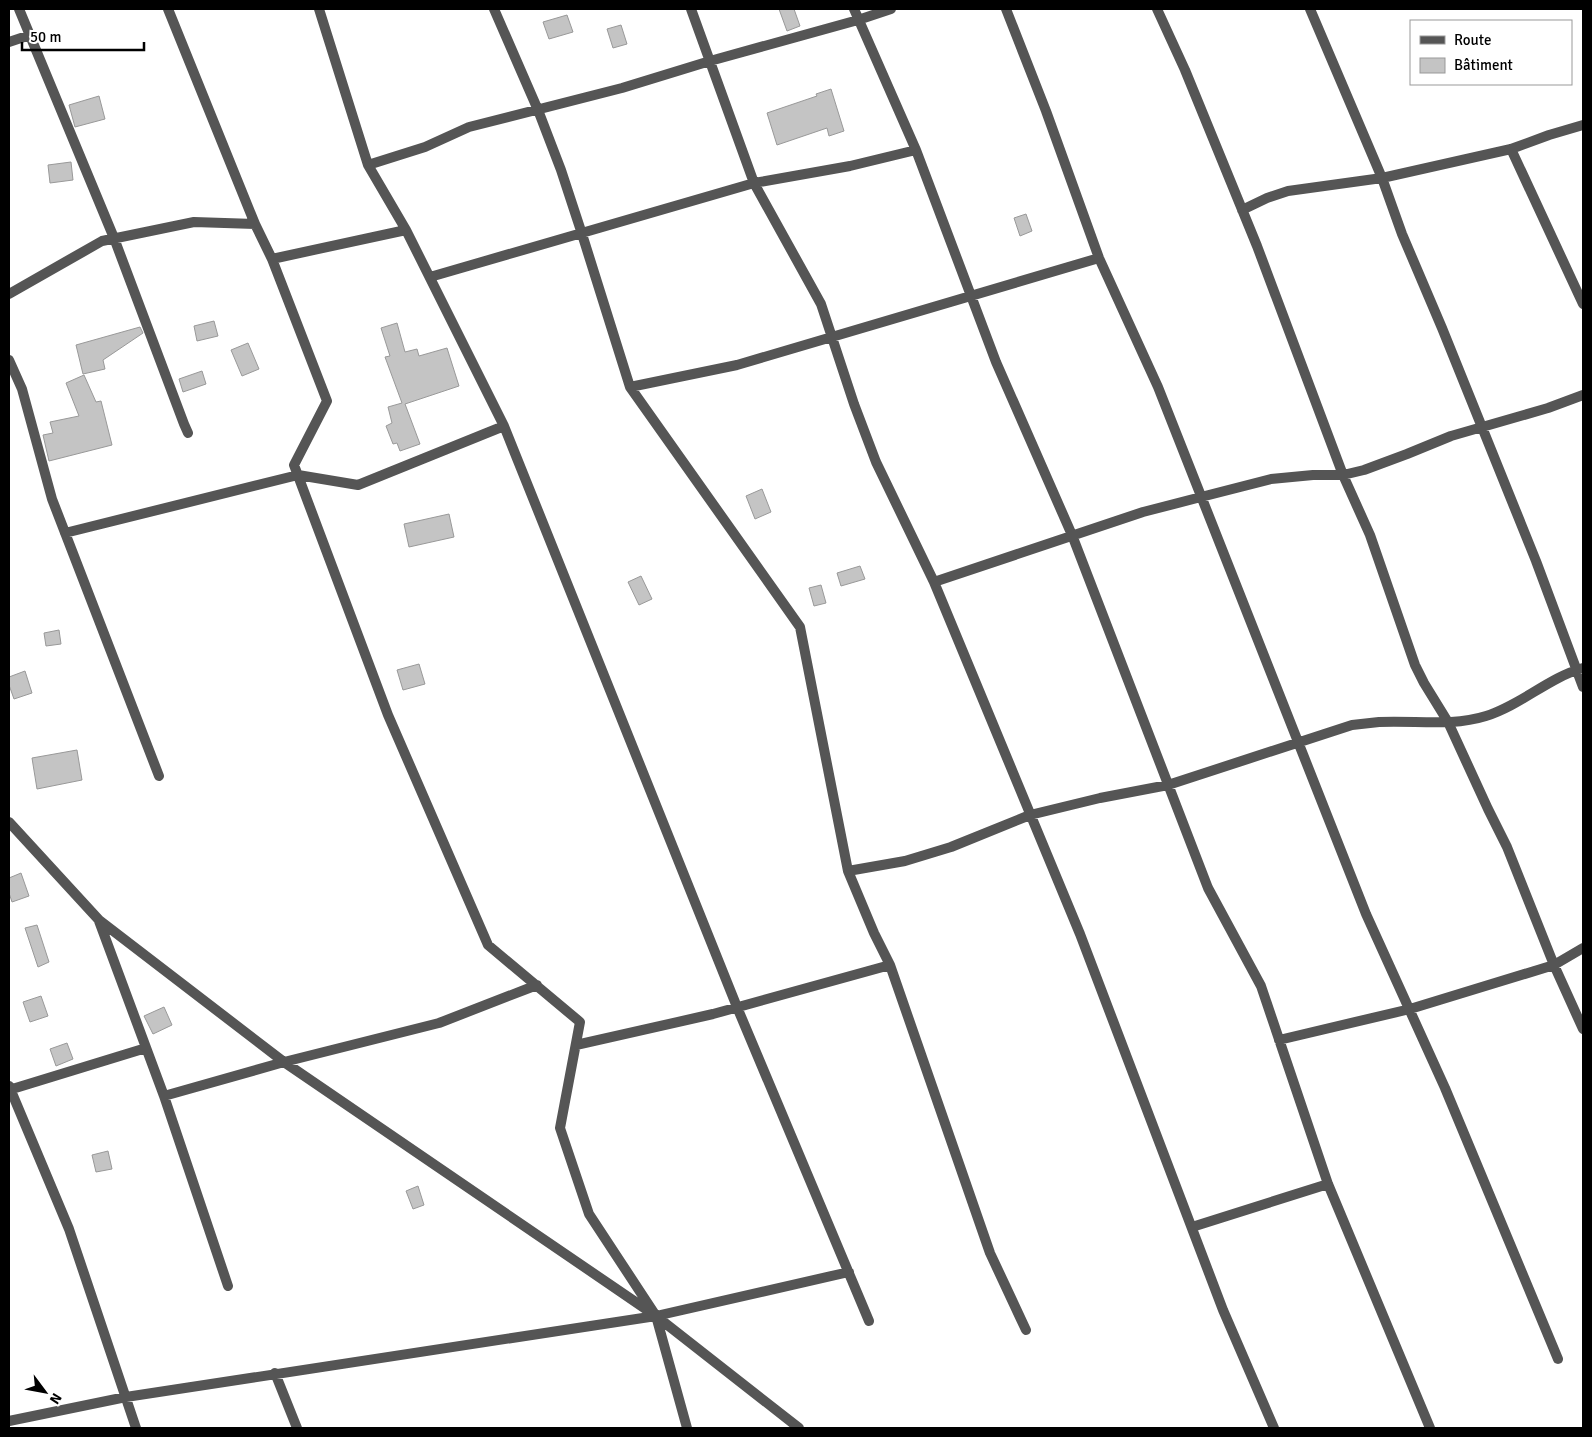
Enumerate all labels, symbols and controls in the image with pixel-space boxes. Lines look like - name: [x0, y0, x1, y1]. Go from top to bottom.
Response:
- scale bar: [22, 20, 145, 52]
- legend: [1410, 20, 1572, 85]
- text: 50 m: [30, 28, 61, 46]
- text: Route: [1454, 31, 1491, 49]
- text: Bâtiment: [1454, 56, 1513, 74]
- north arrow: [20, 1367, 70, 1417]
- text: N: [46, 1390, 65, 1407]

